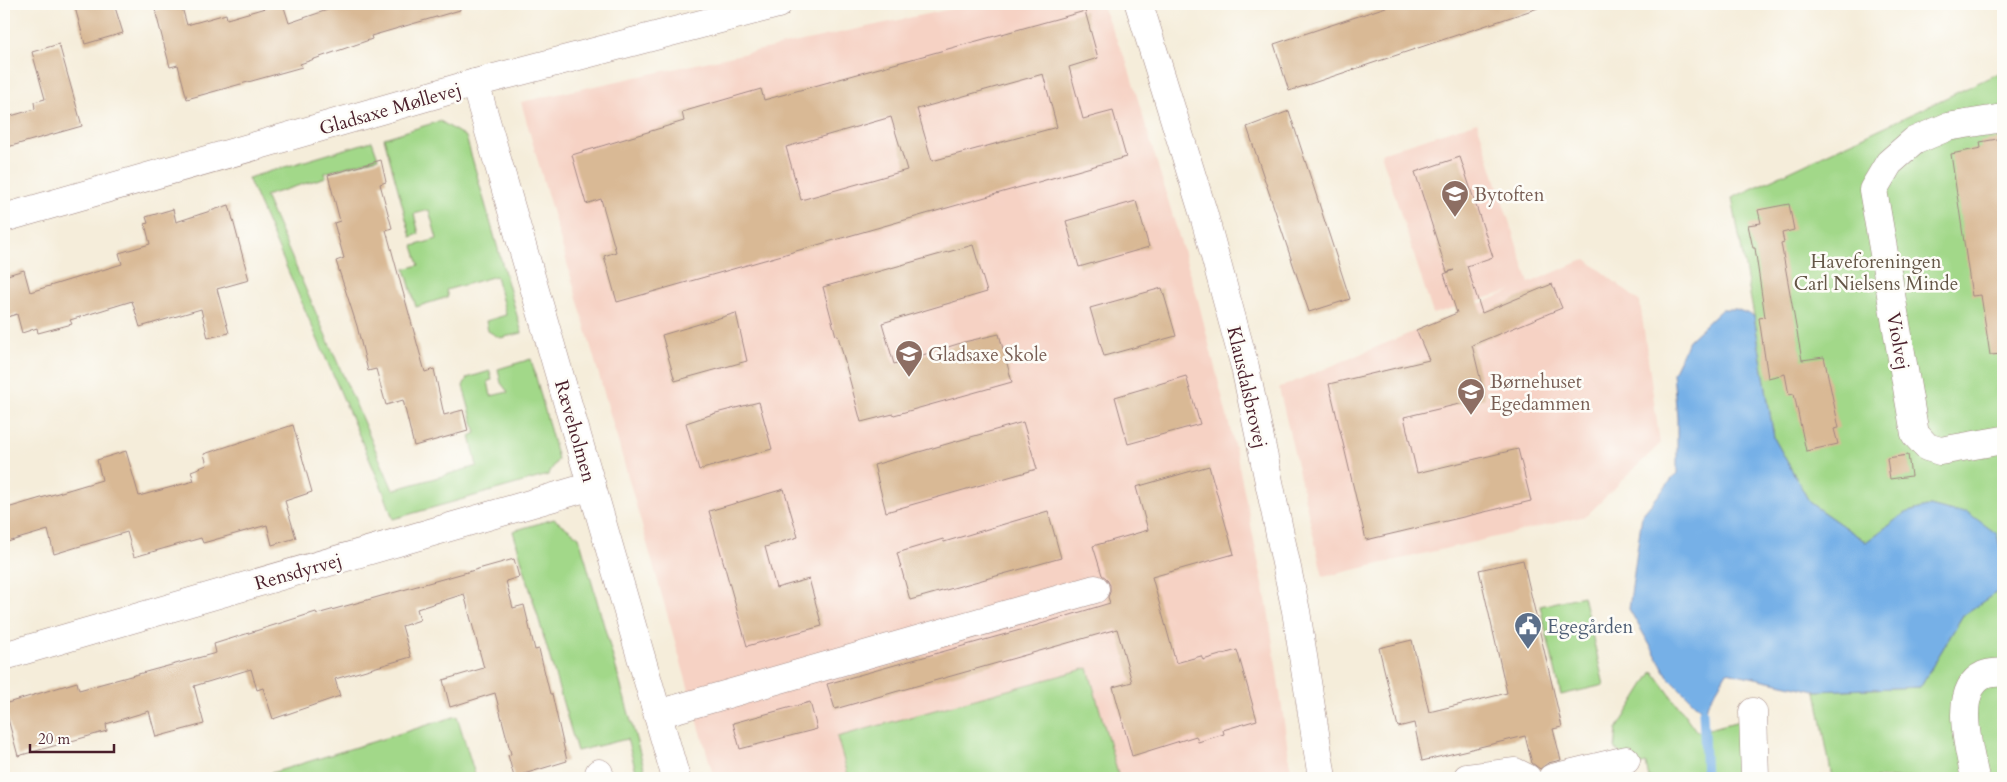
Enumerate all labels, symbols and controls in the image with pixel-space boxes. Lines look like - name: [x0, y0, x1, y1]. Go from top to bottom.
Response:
- street label: Gladsaxe Møllevej: [316, 76, 464, 142]
- school or university icon: Bytoften: [1440, 179, 1470, 218]
- place label: Bytoften: [1474, 182, 1545, 208]
- park label: Haveforeningen Carl Nielsens Minde: [1794, 249, 1958, 297]
- street label: Violvej: [1880, 310, 1916, 372]
- street label: Klausdalsbrovej: [1220, 324, 1274, 451]
- school or university icon: Gladsaxe Skole: [894, 339, 924, 378]
- place label: Gladsaxe Skole: [928, 342, 1047, 368]
- place label: Børnehuset Egedammen: [1490, 369, 1591, 417]
- street label: Ræveholmen: [548, 377, 602, 486]
- school or university icon: Børnehuset Egedammen: [1456, 377, 1486, 416]
- street label: Rensdyrvej: [252, 547, 345, 597]
- public building icon: Egegården: [1513, 611, 1543, 650]
- place label: Egegården: [1547, 614, 1634, 640]
- scale bar: [30, 722, 114, 754]
- text: 20 m: [38, 729, 70, 749]

